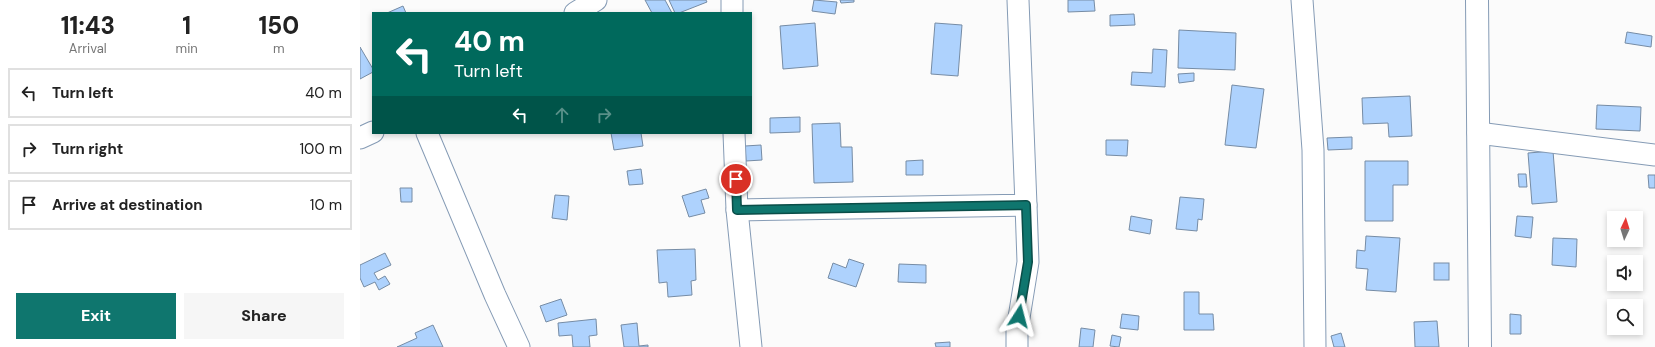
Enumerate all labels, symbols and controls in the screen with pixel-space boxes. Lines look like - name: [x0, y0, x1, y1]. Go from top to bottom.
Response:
- text: 11:43: [61, 10, 115, 41]
- text: 1: [182, 10, 191, 41]
- text: 150: [259, 10, 299, 41]
- text: 40 m: [454, 23, 525, 60]
- icon: left: [388, 28, 440, 80]
- text: Arrival: [69, 40, 107, 57]
- text: min: [176, 40, 198, 57]
- text: m: [273, 40, 285, 57]
- text: Turn left: [454, 59, 523, 83]
- icon: left: [18, 82, 40, 104]
- text: Turn left: [52, 83, 113, 103]
- text: 40 m: [305, 83, 342, 103]
- icon: left: [509, 104, 531, 126]
- icon: ahead: [551, 104, 573, 126]
- icon: right: [593, 104, 615, 126]
- icon: right: [18, 138, 40, 160]
- text: Turn right: [52, 139, 123, 159]
- text: 100 m: [299, 139, 342, 159]
- pin: [719, 162, 753, 196]
- icon: arrive: [725, 168, 747, 190]
- icon: arrive: [18, 194, 40, 216]
- text: Arrive at destination: [52, 195, 203, 215]
- text: 10 m: [310, 195, 342, 215]
- north arrow: [1607, 211, 1643, 247]
- map controls: [1607, 211, 1643, 335]
- button: sound: [1607, 255, 1643, 291]
- button: Exit: [16, 293, 176, 339]
- button: Share: [184, 293, 344, 339]
- position arrow: [998, 295, 1040, 337]
- button: search: [1607, 299, 1643, 335]

